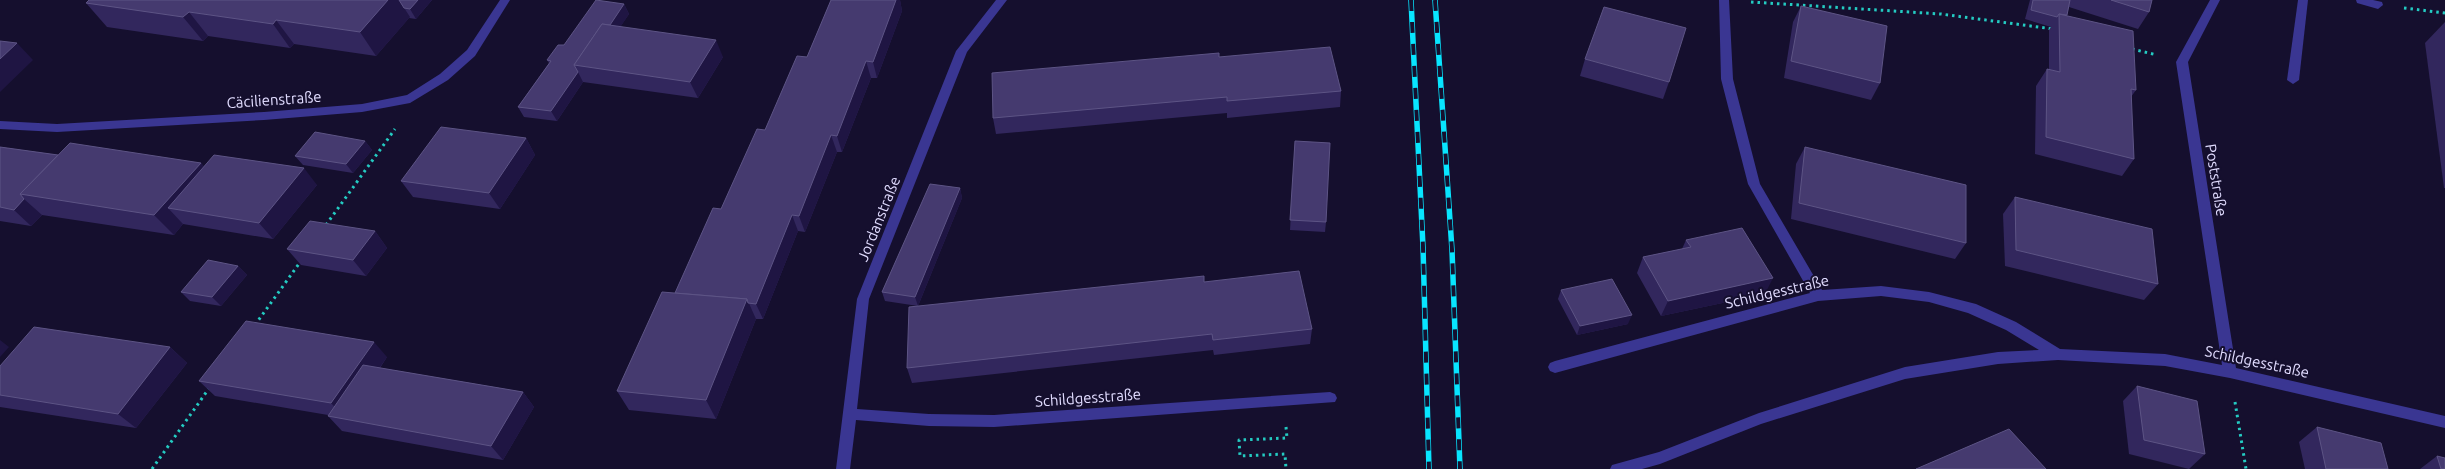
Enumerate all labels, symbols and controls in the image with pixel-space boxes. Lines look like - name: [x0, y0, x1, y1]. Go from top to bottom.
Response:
- street label: Cäcilienstraße: [226, 88, 322, 111]
- street label: Poststraße: [2202, 142, 2231, 217]
- street label: Jordanstraße: [854, 174, 903, 264]
- street label: Schildgesstraße: [1723, 271, 1831, 312]
- street label: Schildgesstraße: [2203, 342, 2311, 381]
- street label: Schildgesstraße: [1034, 385, 1142, 410]

